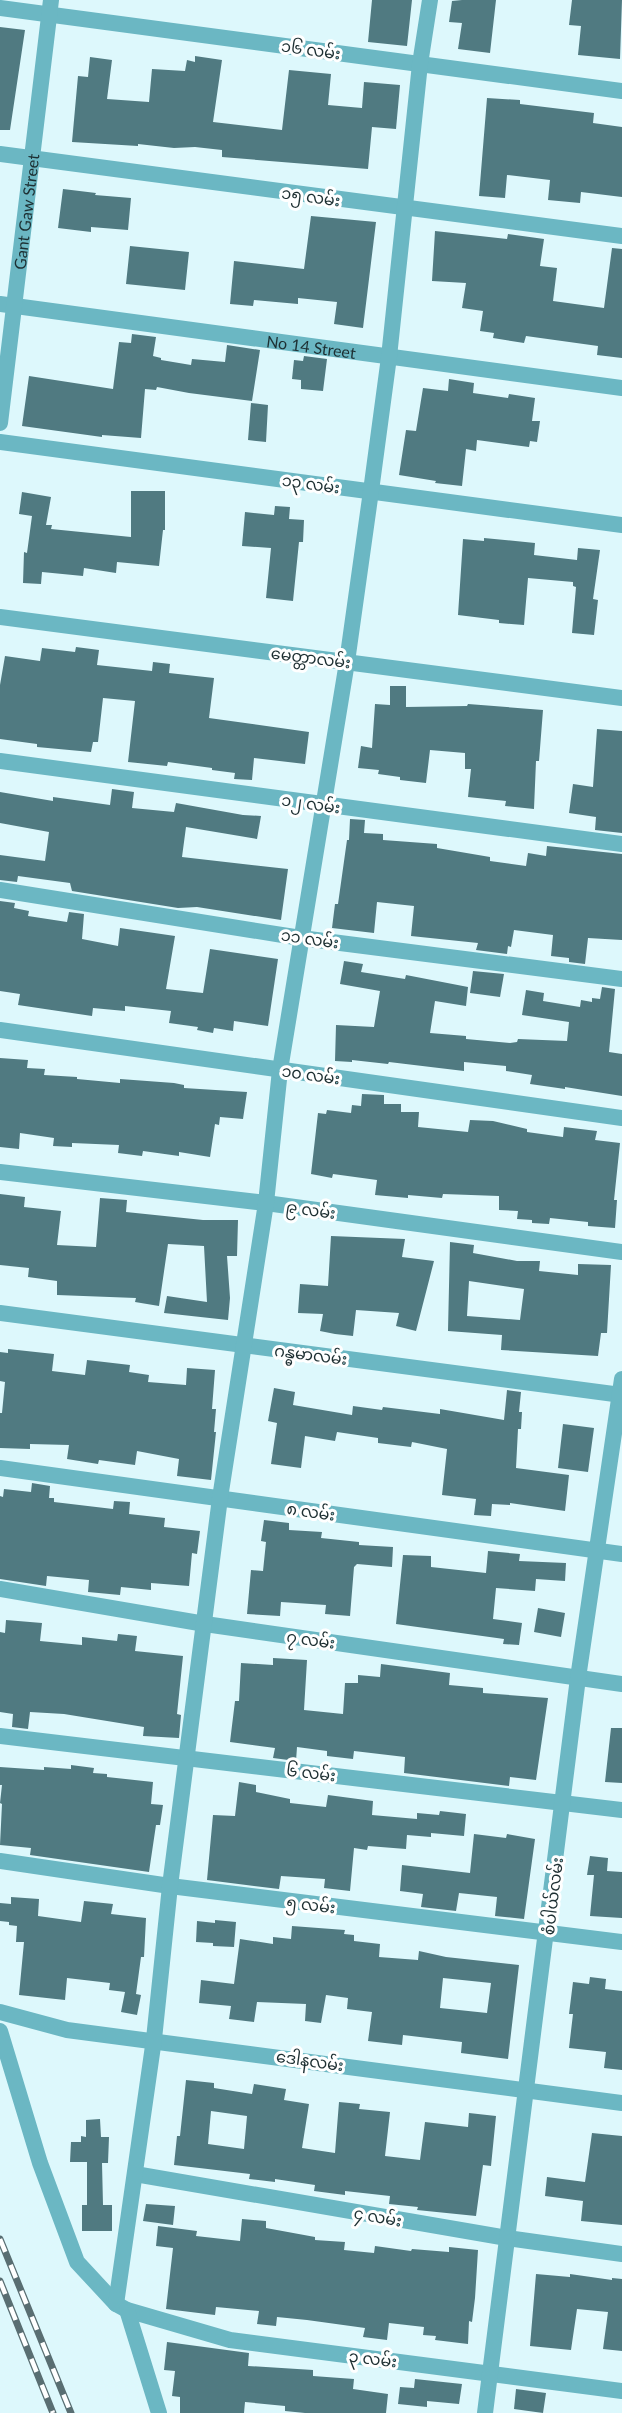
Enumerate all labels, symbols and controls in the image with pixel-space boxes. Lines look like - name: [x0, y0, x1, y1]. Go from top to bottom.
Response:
- street label: ၁၆ လမ်း: [280, 34, 342, 63]
- street label: Gant Gaw Street: [9, 152, 42, 270]
- street label: ၁၅ လမ်း: [280, 181, 342, 214]
- street label: No 14 Street: [265, 331, 357, 361]
- street label: ၁၃ လမ်း: [280, 469, 341, 501]
- street label: မေတ္တာလမ်း: [269, 642, 352, 676]
- street label: ၁၂ လမ်း: [280, 788, 342, 821]
- street label: ၁၁ လမ်း: [280, 924, 340, 951]
- street label: ၁၀ လမ်း: [281, 1060, 342, 1088]
- street label: ၉ လမ်း: [284, 1195, 337, 1227]
- street label: ဂန္ဓမာလမ်း: [273, 1339, 349, 1373]
- street label: ၈ လမ်း: [285, 1497, 337, 1524]
- street label: ၇ လမ်း: [285, 1625, 337, 1657]
- street label: ၆ လမ်း: [285, 1759, 337, 1784]
- street label: စံပါယ်လမ်း: [537, 1856, 566, 1936]
- street label: ၅ လမ်း: [285, 1891, 337, 1921]
- street label: ဒေါနလမ်း: [274, 2045, 345, 2079]
- street label: ၄ လမ်း: [352, 2201, 404, 2234]
- street label: ၃ လမ်း: [347, 2345, 398, 2375]

